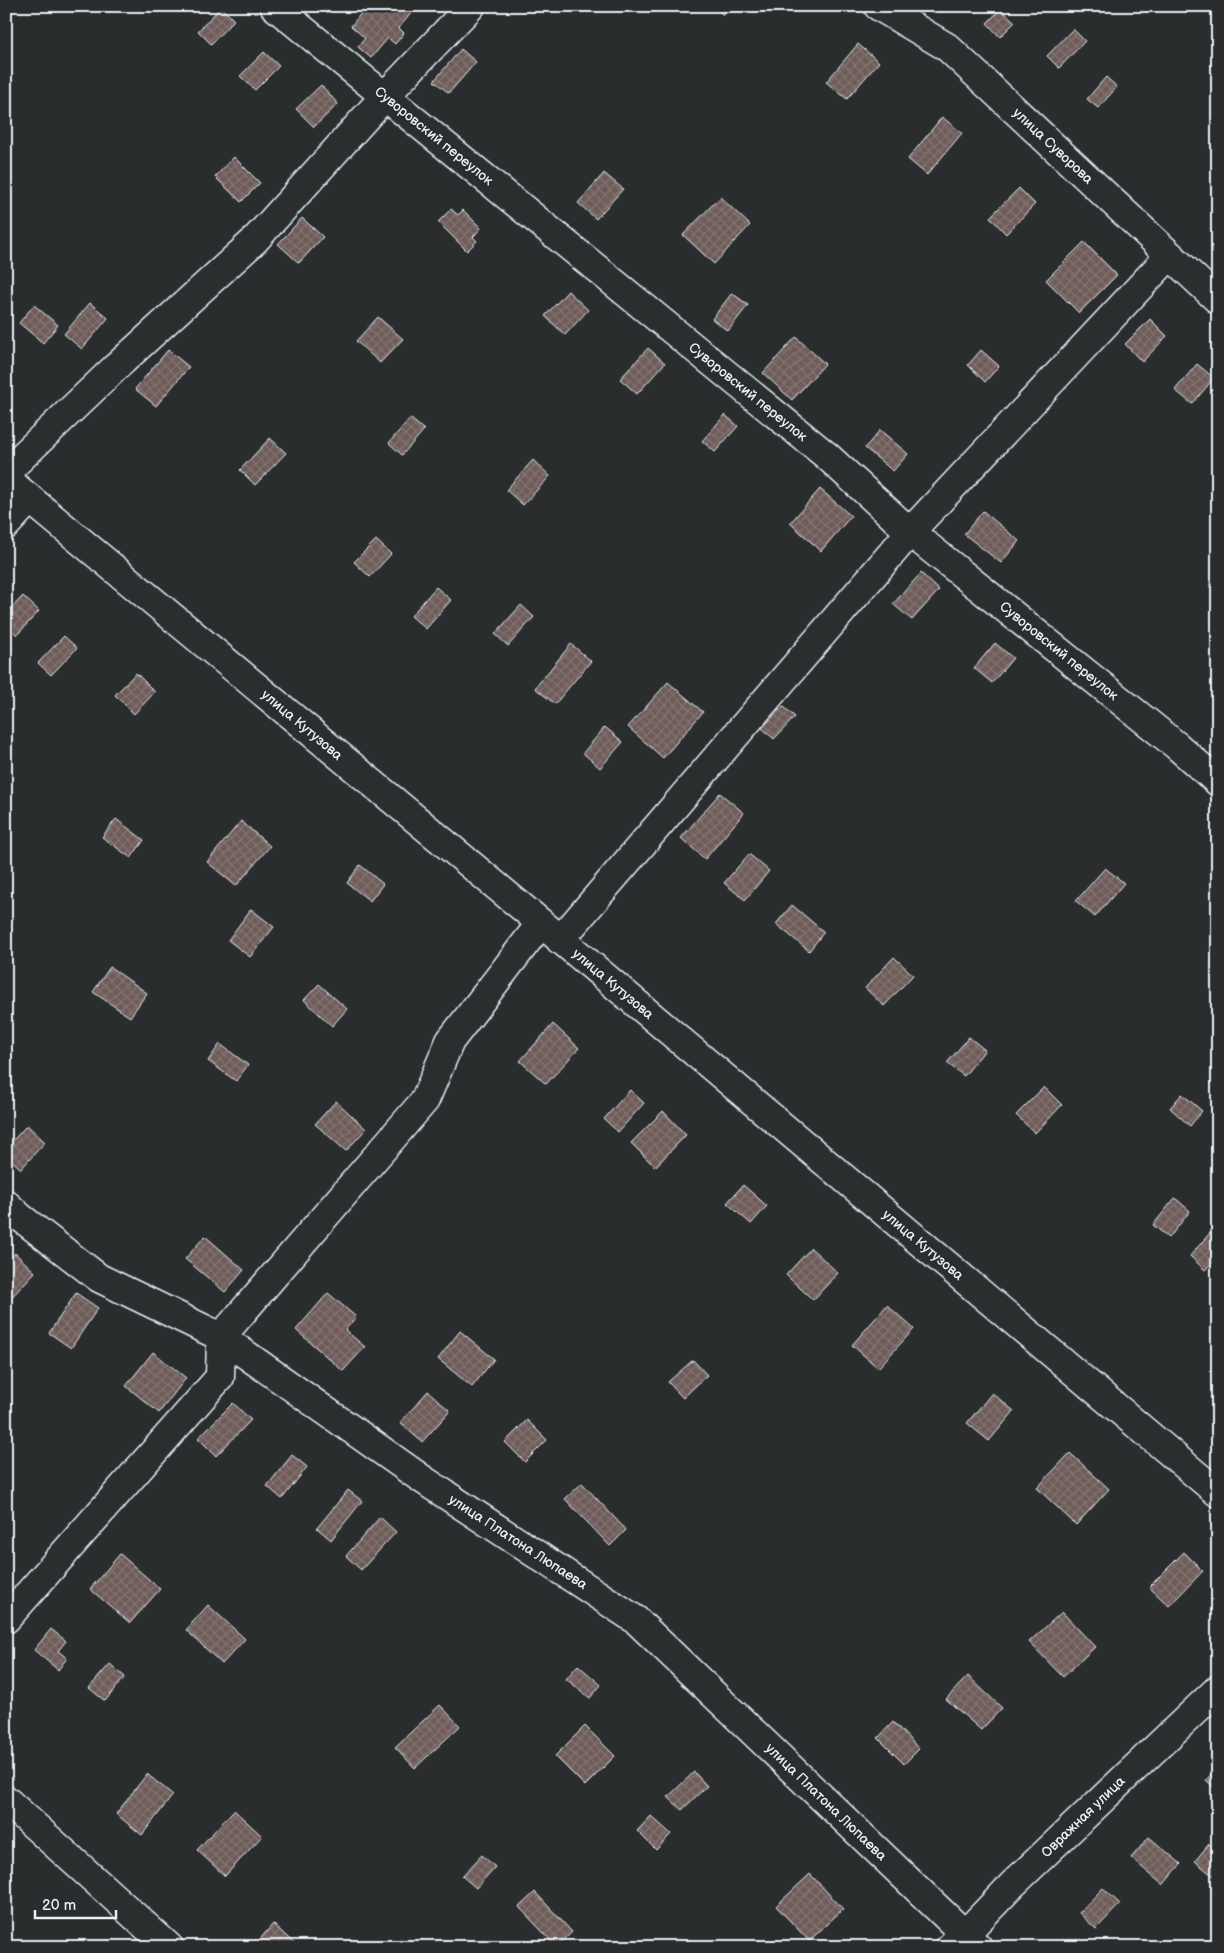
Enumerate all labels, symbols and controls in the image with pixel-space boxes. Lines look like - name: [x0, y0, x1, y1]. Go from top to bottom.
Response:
- street label: Суворовский переулок: [371, 83, 497, 189]
- street label: улица Суворова: [1009, 104, 1097, 188]
- street label: Суворовский переулок: [685, 339, 811, 445]
- street label: Суворовский переулок: [996, 598, 1122, 704]
- street label: улица Кутузова: [258, 686, 347, 764]
- street label: улица Кутузова: [569, 945, 658, 1023]
- street label: улица Кутузова: [879, 1206, 968, 1284]
- street label: улица Платона Люпаева: [445, 1491, 591, 1594]
- street label: улица Платона Люпаева: [762, 1740, 891, 1865]
- street label: Овражная улица: [1038, 1772, 1129, 1861]
- scale bar: [35, 1888, 116, 1920]
- text: 20 m: [42, 1896, 76, 1915]

